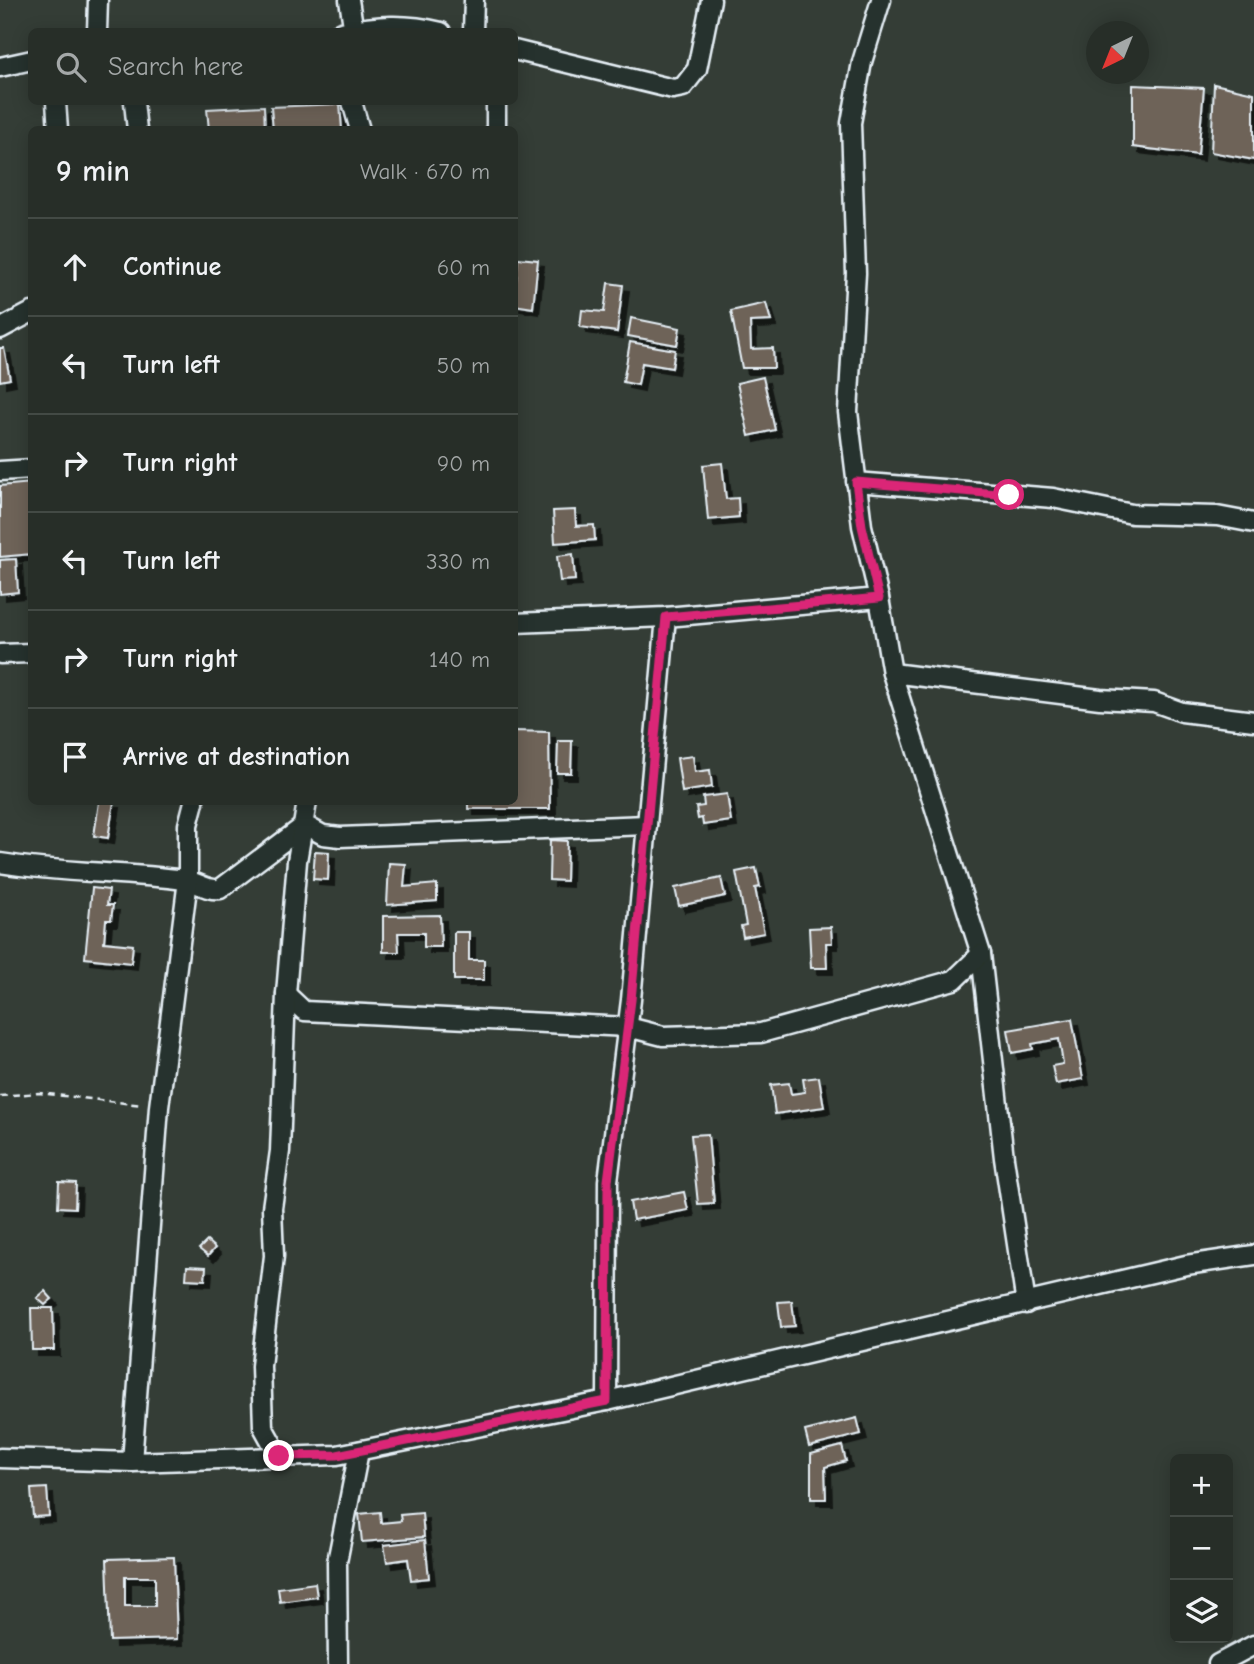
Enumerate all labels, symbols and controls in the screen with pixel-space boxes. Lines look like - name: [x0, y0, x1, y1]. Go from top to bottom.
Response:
- north arrow: [1086, 21, 1149, 84]
- search box: [28, 28, 518, 105]
- icon: search: [52, 48, 90, 86]
- text: Search here: [108, 52, 243, 82]
- text: 9 min: [56, 154, 130, 189]
- text: Walk · 670 m: [360, 158, 490, 185]
- icon: ahead: [56, 248, 94, 286]
- text: Continue: [123, 252, 221, 282]
- text: 60 m: [437, 254, 490, 281]
- icon: left: [56, 346, 94, 384]
- text: Turn left: [123, 350, 220, 380]
- text: 50 m: [437, 352, 490, 379]
- icon: right: [56, 444, 94, 482]
- text: Turn right: [123, 448, 237, 478]
- text: 90 m: [437, 450, 490, 477]
- route start: [993, 479, 1024, 510]
- icon: left: [56, 542, 94, 580]
- text: Turn left: [123, 546, 220, 576]
- text: 330 m: [426, 548, 490, 575]
- icon: right: [56, 640, 94, 678]
- text: Turn right: [123, 644, 237, 674]
- text: 140 m: [429, 646, 490, 673]
- icon: arrive: [56, 738, 94, 776]
- text: Arrive at destination: [123, 742, 350, 772]
- route end: [263, 1440, 294, 1471]
- map controls: [1170, 1454, 1233, 1643]
- button: +: [1170, 1454, 1233, 1517]
- button: −: [1170, 1517, 1233, 1580]
- button: layers: [1170, 1580, 1233, 1643]

